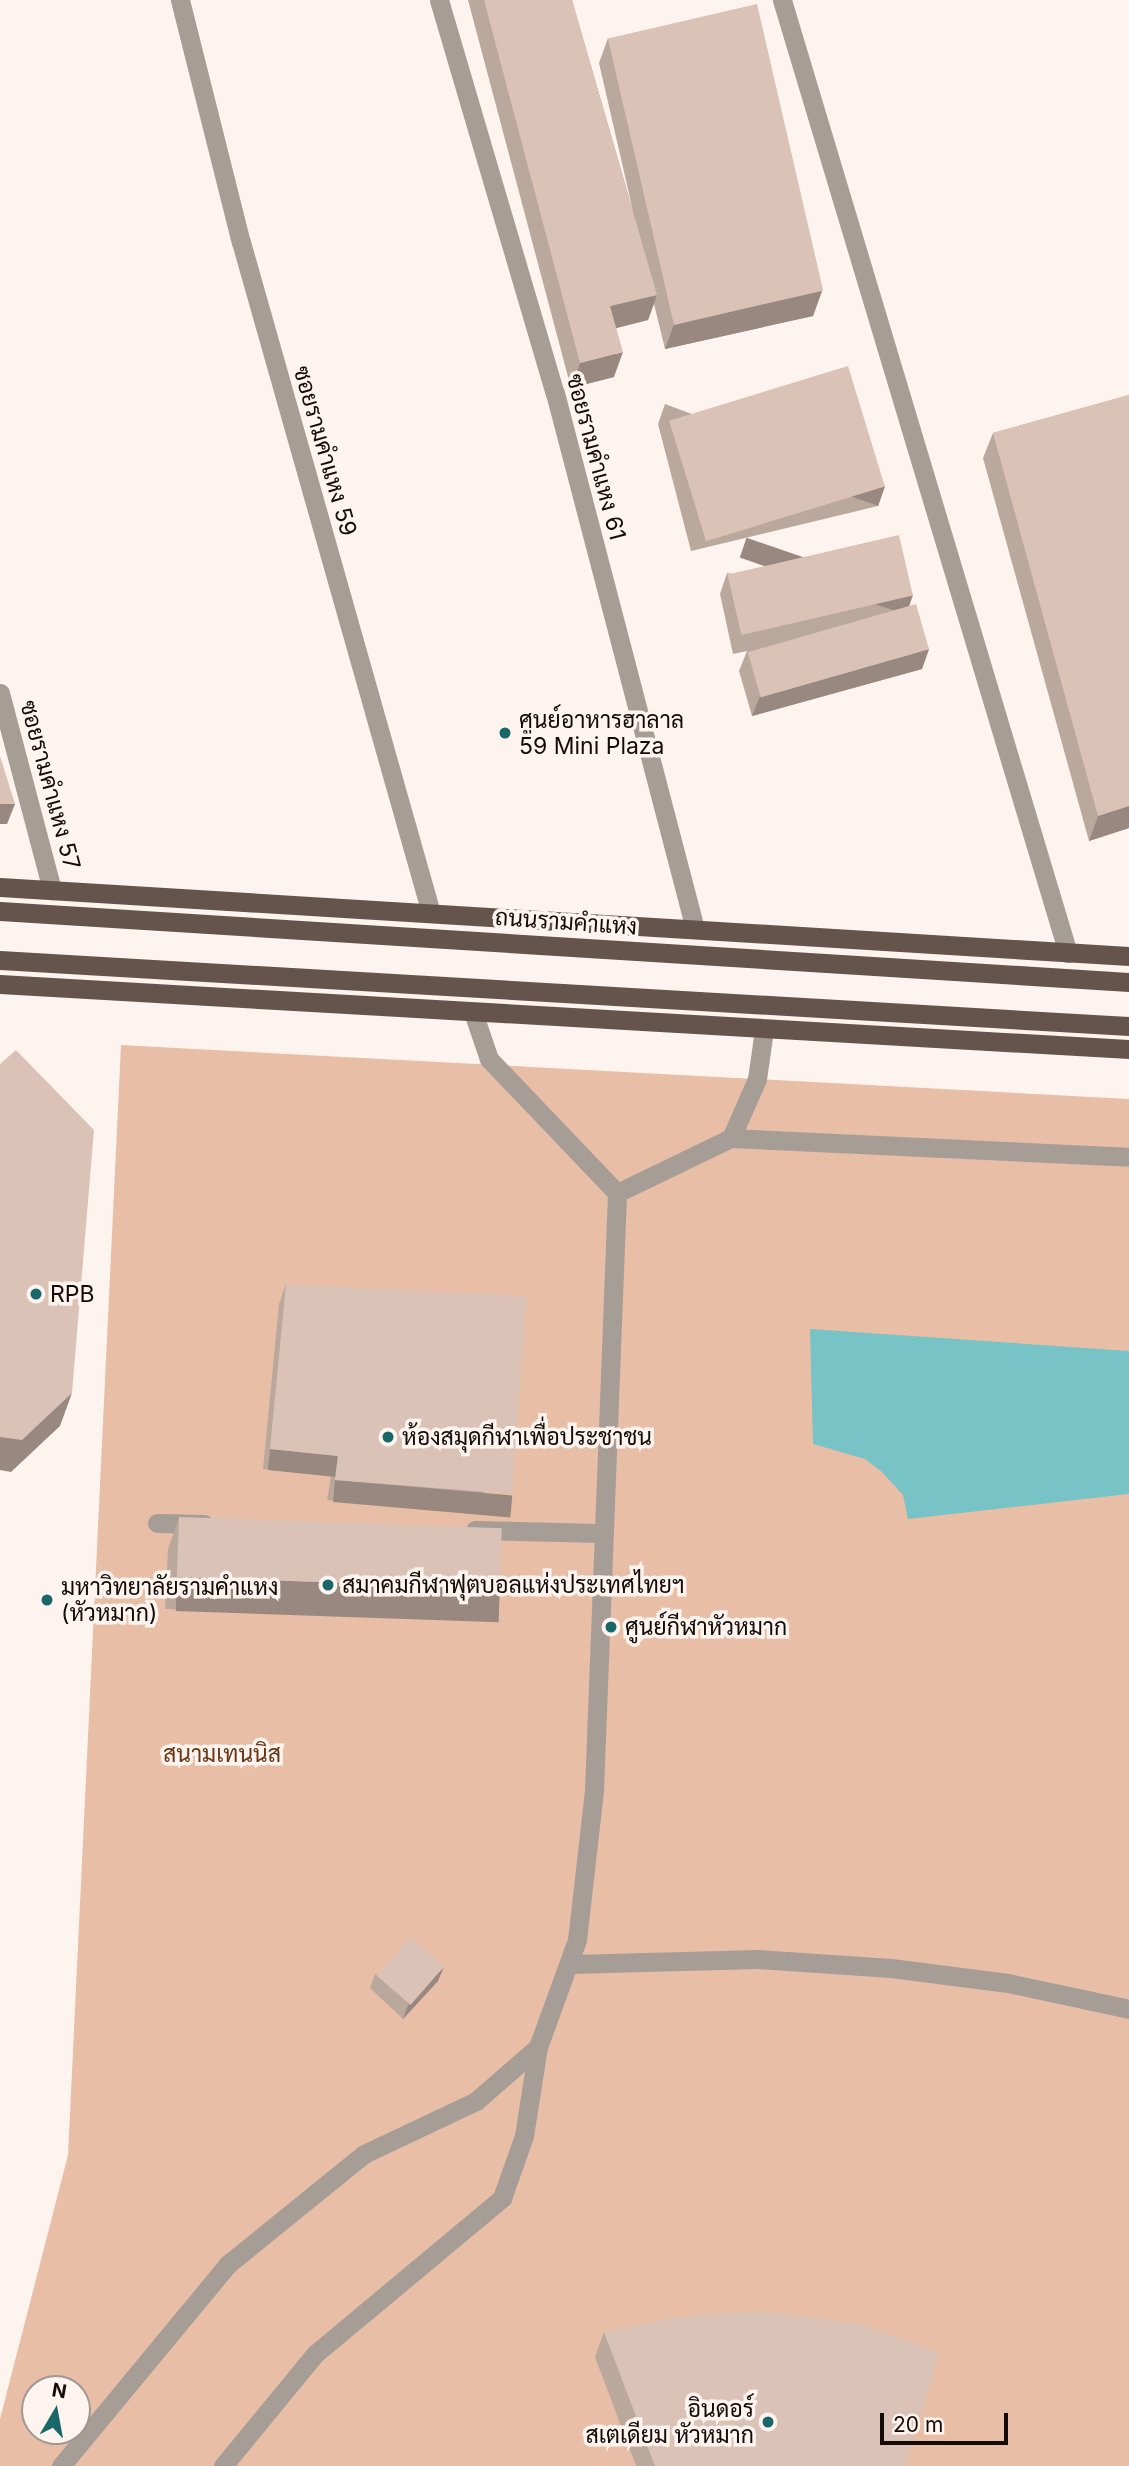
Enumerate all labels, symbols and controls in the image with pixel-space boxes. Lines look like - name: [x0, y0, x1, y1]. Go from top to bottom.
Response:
- street label: ซอยรามคำแหง 59: [288, 363, 362, 539]
- street label: ซอยรามคำแหง 61: [561, 371, 631, 543]
- street label: ซอยรามคำแหง 57: [14, 697, 86, 873]
- place label: ศูนย์อาหารฮาลาล 59 Mini Plaza: [519, 706, 684, 760]
- marker: ศูนย์อาหารฮาลาล 59 Mini Plaza: [497, 725, 513, 741]
- street label: ถนนรามคำแหง: [494, 903, 638, 941]
- place label: RPB: [50, 1280, 95, 1308]
- marker: RPB: [28, 1286, 44, 1302]
- place label: ห้องสมุดกีฬาเพื่อประชาชน: [402, 1423, 652, 1451]
- marker: ห้องสมุดกีฬาเพื่อประชาชน: [380, 1429, 396, 1445]
- place label: สมาคมกีฬาฟุตบอลแห่งประเทศไทยฯ: [342, 1571, 685, 1599]
- place label: มหาวิทยาลัยรามคำแหง (หัวหมาก): [61, 1573, 278, 1627]
- marker: สมาคมกีฬาฟุตบอลแห่งประเทศไทยฯ: [320, 1577, 336, 1593]
- marker: มหาวิทยาลัยรามคำแหง (หัวหมาก): [39, 1592, 55, 1608]
- place label: ศูนย์กีฬาหัวหมาก: [625, 1613, 787, 1641]
- marker: ศูนย์กีฬาหัวหมาก: [603, 1619, 619, 1635]
- park label: สนามเทนนิส: [163, 1740, 281, 1768]
- north arrow: [21, 2375, 91, 2445]
- text: N: [50, 2378, 69, 2403]
- place label: อินดอร์ สเตเดียม หัวหมาก: [586, 2395, 754, 2449]
- scale bar: [884, 2400, 1012, 2444]
- text: 20 m: [893, 2412, 943, 2437]
- marker: อินดอร์ สเตเดียม หัวหมาก: [760, 2414, 776, 2430]

